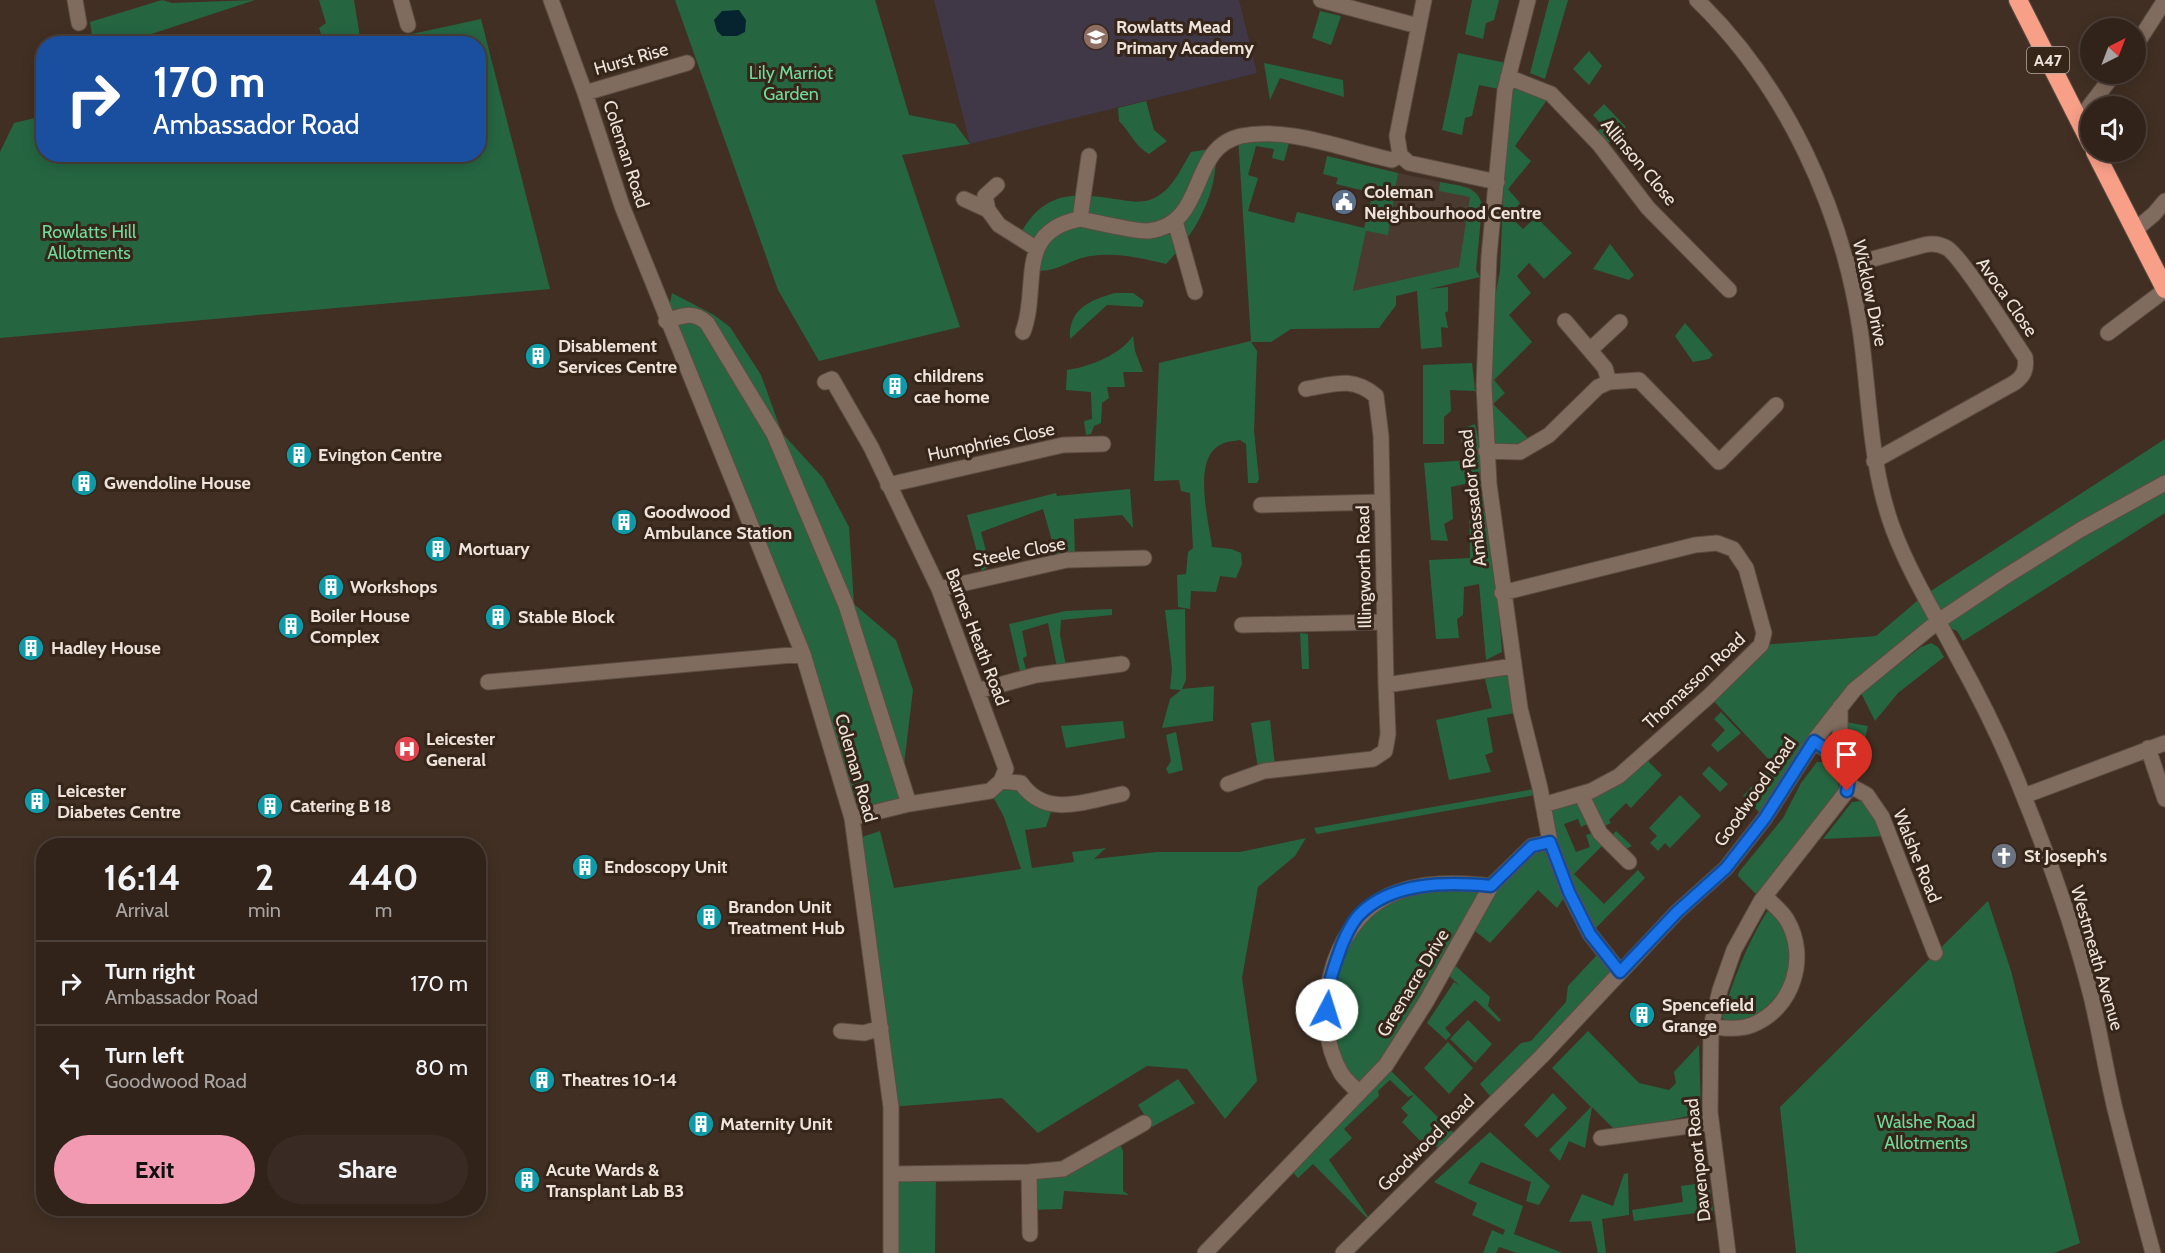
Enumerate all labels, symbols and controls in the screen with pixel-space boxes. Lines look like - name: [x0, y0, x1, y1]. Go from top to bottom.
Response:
- place label: Rowlatts Mead Primary Academy: [1116, 16, 1254, 59]
- north arrow: [2080, 18, 2146, 84]
- map controls: [2080, 18, 2146, 162]
- school or university icon: Rowlatts Mead Primary Academy: [1081, 22, 1111, 52]
- street label: Hurst Rise: [591, 38, 671, 80]
- road number: A47: [2027, 47, 2069, 73]
- text: 170 m: [153, 56, 265, 108]
- icon: right: [54, 60, 132, 138]
- park label: Lily Marriot Garden: [749, 62, 833, 105]
- button: sound: [2080, 96, 2146, 162]
- street label: Coleman Road: [598, 97, 654, 211]
- text: Ambassador Road: [153, 108, 360, 141]
- street label: Allinson Close: [1596, 114, 1682, 210]
- place label: Coleman Neighbourhood Centre: [1364, 181, 1541, 224]
- public building icon: Coleman Neighbourhood Centre: [1329, 187, 1359, 217]
- park label: Rowlatts Hill Allotments: [42, 221, 137, 264]
- street label: Wicklow Drive: [1848, 238, 1892, 348]
- street label: Avoca Close: [1972, 253, 2042, 341]
- place label: Disablement Services Centre: [558, 335, 677, 378]
- building icon: Disablement Services Centre: [523, 341, 553, 371]
- place label: childrens cae home: [914, 365, 990, 408]
- building icon: childrens cae home: [880, 371, 910, 401]
- street label: Humphries Close: [925, 418, 1057, 466]
- street label: Ambassador Road: [1455, 428, 1491, 568]
- building icon: Evington Centre: [284, 440, 314, 470]
- place label: Evington Centre: [318, 444, 442, 466]
- building icon: Gwendoline House: [69, 468, 99, 498]
- place label: Gwendoline House: [104, 472, 251, 494]
- place label: Goodwood Ambulance Station: [644, 501, 792, 544]
- street label: Illingworth Road: [1352, 505, 1376, 629]
- building icon: Goodwood Ambulance Station: [609, 507, 639, 537]
- street label: Steele Close: [971, 532, 1067, 572]
- building icon: Mortuary: [423, 534, 453, 564]
- place label: Mortuary: [458, 538, 530, 560]
- street label: Barnes Heath Road: [941, 565, 1013, 709]
- building icon: Workshops: [316, 572, 346, 602]
- place label: Workshops: [350, 576, 438, 598]
- building icon: Stable Block: [483, 602, 513, 632]
- place label: Boiler House Complex: [310, 605, 410, 648]
- place label: Stable Block: [518, 606, 615, 628]
- building icon: Boiler House Complex: [276, 611, 306, 641]
- street label: Thomasson Road: [1638, 628, 1750, 734]
- building icon: Hadley House: [16, 633, 46, 663]
- place label: Hadley House: [51, 637, 161, 659]
- street label: Coleman Road: [830, 711, 882, 825]
- place label: Leicester General: [426, 728, 495, 771]
- pin: [1821, 729, 1872, 791]
- street label: Goodwood Road: [1709, 733, 1801, 851]
- hospital icon: Leicester General: [392, 734, 422, 764]
- icon: arrive: [1830, 738, 1863, 771]
- place label: Leicester Diabetes Centre: [57, 780, 181, 823]
- building icon: Leicester Diabetes Centre: [22, 786, 52, 816]
- building icon: Catering B 18: [255, 791, 285, 821]
- place label: Catering B 18: [290, 795, 391, 817]
- street label: Walshe Road: [1888, 806, 1946, 906]
- church icon: St Joseph's: [1989, 841, 2019, 871]
- place label: St Joseph's: [2024, 845, 2107, 867]
- building icon: Endoscopy Unit: [570, 852, 600, 882]
- text: 16:14: [103, 855, 181, 899]
- text: 2: [255, 855, 274, 899]
- text: 440: [348, 855, 419, 899]
- place label: Endoscopy Unit: [604, 856, 727, 878]
- street label: Westmeath Avenue: [2066, 883, 2128, 1033]
- place label: Brandon Unit Treatment Hub: [728, 896, 845, 939]
- text: Arrival: [115, 898, 169, 922]
- text: min: [248, 898, 281, 922]
- text: m: [375, 898, 392, 922]
- building icon: Brandon Unit Treatment Hub: [694, 902, 724, 932]
- street label: Greenacre Drive: [1372, 925, 1454, 1041]
- text: Turn right: [105, 958, 195, 985]
- icon: right: [54, 967, 87, 1000]
- text: 170 m: [410, 970, 468, 997]
- position arrow: [1295, 978, 1359, 1042]
- text: Ambassador Road: [105, 985, 258, 1009]
- place label: Spencefield Grange: [1662, 994, 1754, 1037]
- building icon: Spencefield Grange: [1627, 1000, 1657, 1030]
- text: Turn left: [105, 1042, 184, 1069]
- icon: left: [54, 1051, 87, 1084]
- text: 80 m: [415, 1054, 468, 1081]
- building icon: Theatres 10-14: [527, 1065, 557, 1095]
- text: Goodwood Road: [105, 1069, 247, 1093]
- place label: Theatres 10-14: [562, 1069, 677, 1091]
- street label: Goodwood Road: [1373, 1090, 1479, 1196]
- street label: Davenport Road: [1681, 1097, 1715, 1223]
- building icon: Maternity Unit: [686, 1109, 716, 1139]
- park label: Walshe Road Allotments: [1877, 1111, 1975, 1154]
- place label: Maternity Unit: [720, 1113, 832, 1135]
- button: Exit: [54, 1135, 255, 1204]
- button: Share: [267, 1135, 468, 1204]
- place label: Acute Wards & Transplant Lab B3: [546, 1159, 684, 1202]
- building icon: Acute Wards & Transplant Lab B3: [512, 1165, 542, 1195]

